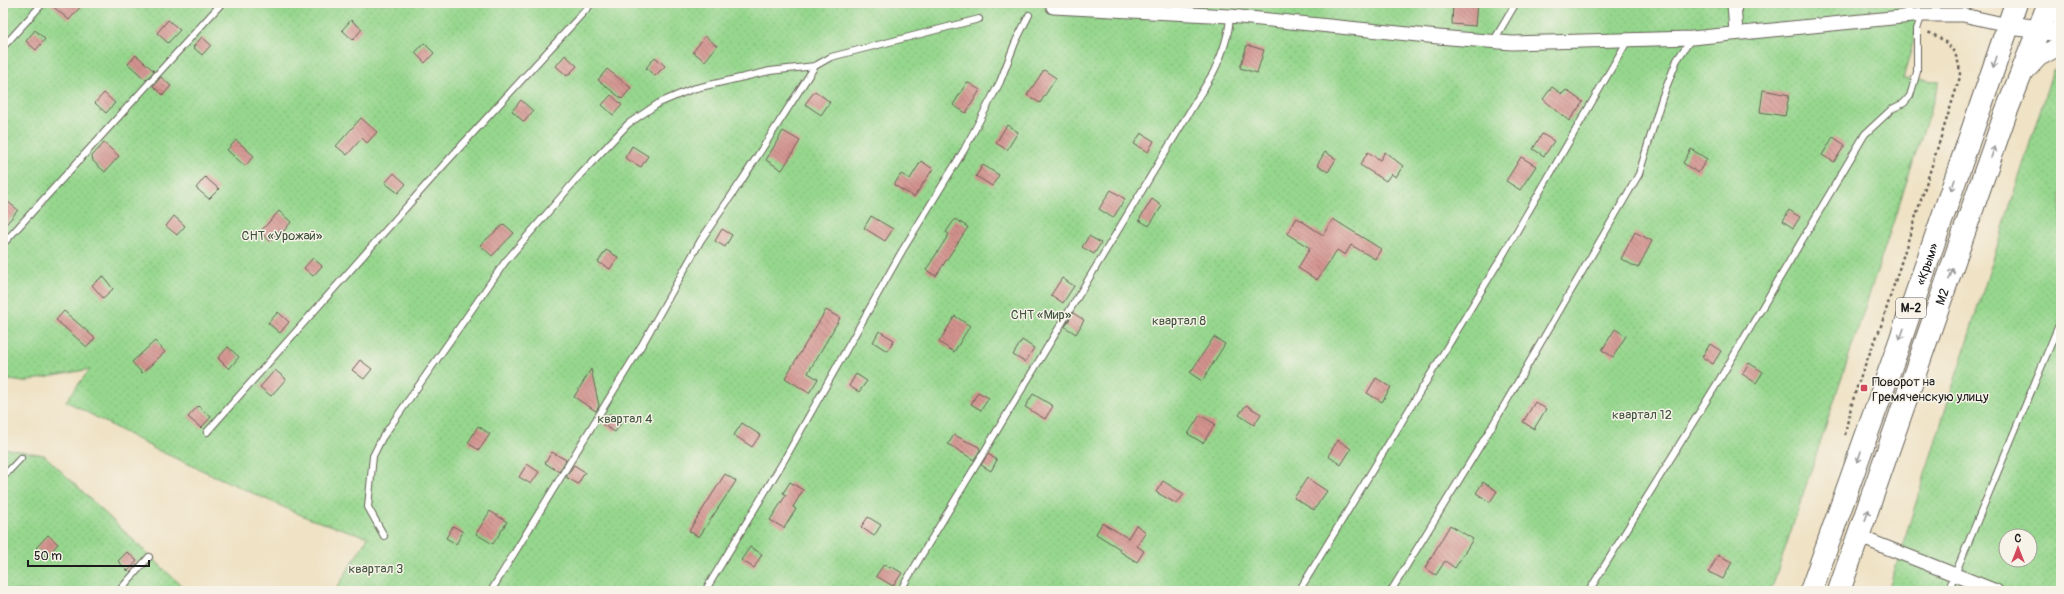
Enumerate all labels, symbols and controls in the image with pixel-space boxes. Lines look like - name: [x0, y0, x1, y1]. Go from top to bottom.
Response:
- one-way arrow: [1991, 55, 1999, 67]
- one-way arrow: [1990, 145, 1997, 158]
- one-way arrow: [1949, 178, 1956, 191]
- park label: СНТ «Урожай»: [242, 228, 323, 244]
- street label: «Крым»: [1913, 240, 1942, 287]
- one-way arrow: [1947, 269, 1955, 281]
- street label: М2: [1932, 286, 1953, 307]
- road number: М-2: [1896, 298, 1926, 318]
- park label: СНТ «Мир»: [1011, 307, 1072, 323]
- park label: квартал 8: [1152, 313, 1206, 329]
- one-way arrow: [1898, 328, 1906, 340]
- place label: Поворот на Гремяченскую улицу: [1872, 374, 1989, 405]
- marker: Поворот на Гремяченскую улицу: [1859, 383, 1869, 393]
- park label: квартал 12: [1612, 407, 1672, 423]
- park label: квартал 4: [597, 411, 653, 427]
- one-way arrow: [1855, 450, 1862, 463]
- one-way arrow: [1864, 508, 1871, 521]
- north arrow: [1998, 528, 2038, 568]
- text: С: [2015, 532, 2022, 545]
- scale bar: [28, 542, 149, 568]
- text: 50 m: [34, 549, 62, 564]
- park label: квартал 3: [349, 561, 403, 577]

